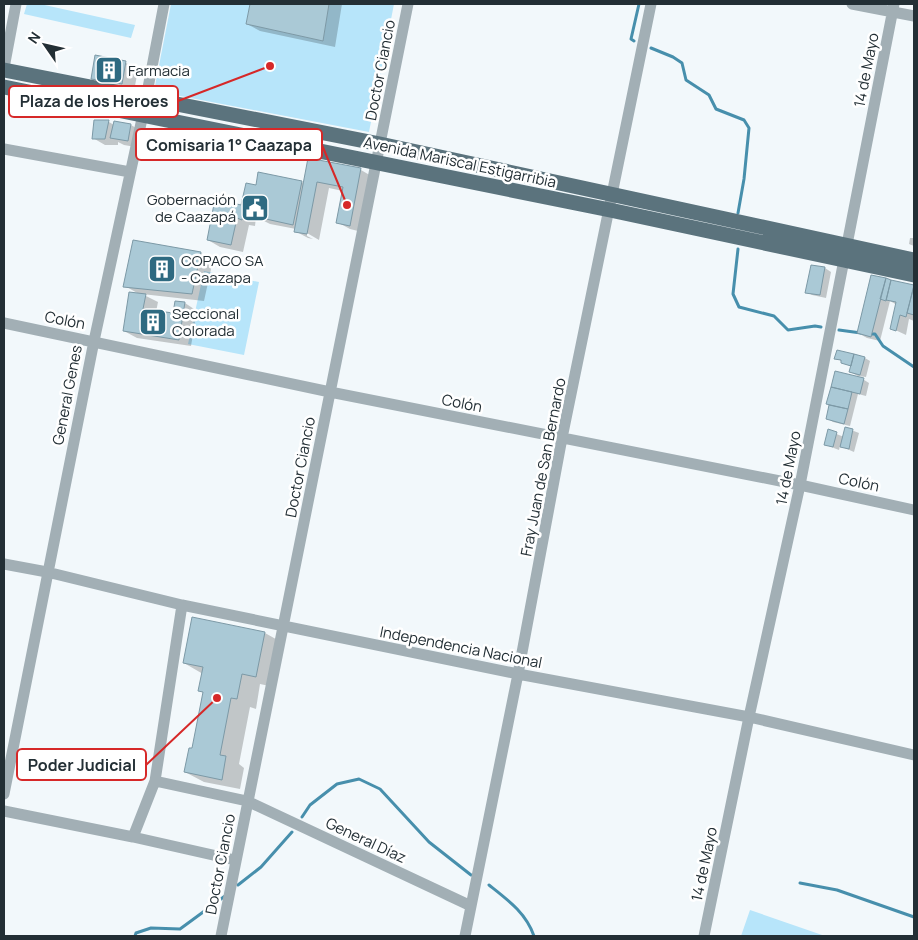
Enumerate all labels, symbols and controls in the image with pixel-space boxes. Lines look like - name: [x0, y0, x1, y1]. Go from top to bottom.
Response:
- street label: Doctor Ciancio: [360, 18, 400, 122]
- north arrow: [20, 20, 70, 70]
- text: N: [23, 28, 44, 47]
- street label: 14 de Mayo: [849, 31, 884, 109]
- building icon: Farmacia: [94, 55, 124, 85]
- place label: Farmacia: [128, 60, 190, 81]
- callout: Plaza de los Heroes: [9, 86, 178, 117]
- text: Plaza de los Heroes: [20, 90, 169, 112]
- callout: Comisaria 1° Caazapa: [136, 129, 322, 160]
- street label: Avenida Mariscal Estigarribia: [362, 131, 558, 193]
- text: Comisaria 1° Caazapa: [146, 134, 312, 156]
- place label: Gobernación de Caazapá: [147, 189, 236, 227]
- public building icon: Gobernación de Caazapá: [240, 193, 270, 223]
- place label: COPACO SA - Caazapa: [181, 250, 264, 288]
- building icon: COPACO SA - Caazapa: [147, 254, 177, 284]
- place label: Seccional Colorada: [172, 303, 239, 341]
- street label: Colón: [43, 306, 87, 334]
- building icon: Seccional Colorada: [138, 307, 168, 337]
- street label: General Genes: [47, 343, 87, 447]
- street label: Fray Juan de San Bernardo: [515, 376, 571, 558]
- street label: Colón: [440, 389, 484, 417]
- street label: Doctor Ciancio: [280, 415, 320, 519]
- street label: 14 de Mayo: [771, 429, 806, 507]
- street label: Colón: [837, 467, 881, 497]
- street label: Independencia Nacional: [378, 621, 544, 673]
- callout: Poder Judicial: [17, 749, 146, 780]
- text: Poder Judicial: [28, 754, 136, 776]
- street label: Doctor Ciancio: [200, 812, 240, 916]
- street label: General Díaz: [322, 812, 410, 868]
- street label: 14 de Mayo: [686, 825, 722, 903]

